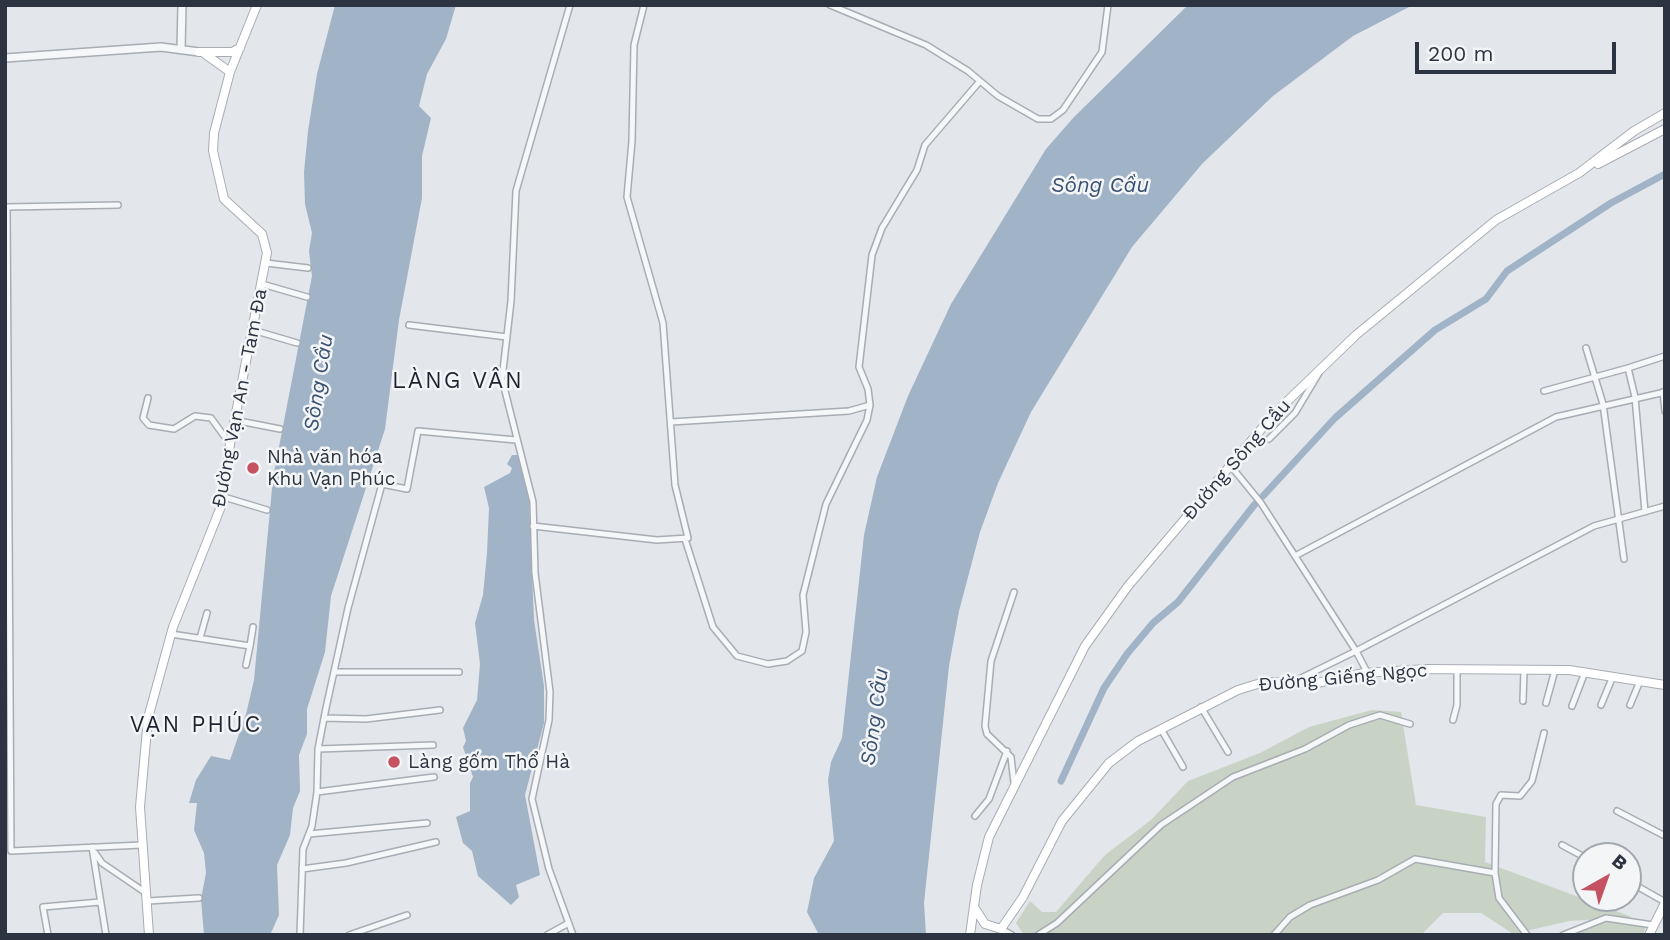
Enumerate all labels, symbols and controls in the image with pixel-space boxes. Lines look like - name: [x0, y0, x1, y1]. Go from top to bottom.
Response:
- scale bar: [1418, 28, 1619, 72]
- text: 200 m: [1428, 41, 1494, 66]
- water label: Sông Cầu: [1051, 173, 1149, 199]
- street label: Đường Vạn An - Tam Đa: [208, 287, 272, 509]
- water label: Sông Cầu: [299, 333, 339, 433]
- district label: LÀNG VÂN: [393, 367, 523, 395]
- street label: Đường Sông Cầu: [1178, 395, 1296, 525]
- place label: Nhà văn hóa Khu Vạn Phúc: [267, 446, 395, 490]
- marker: Nhà văn hóa Khu Vạn Phúc: [245, 460, 261, 476]
- street label: Đường Giếng Ngọc: [1258, 659, 1428, 697]
- water label: Sông Cầu: [856, 667, 894, 767]
- district label: VẠN PHÚC: [131, 711, 261, 739]
- place label: Làng gốm Thổ Hà: [408, 751, 570, 773]
- marker: Làng gốm Thổ Hà: [386, 754, 402, 770]
- north arrow: [1572, 842, 1642, 912]
- text: B: [1607, 849, 1632, 875]

